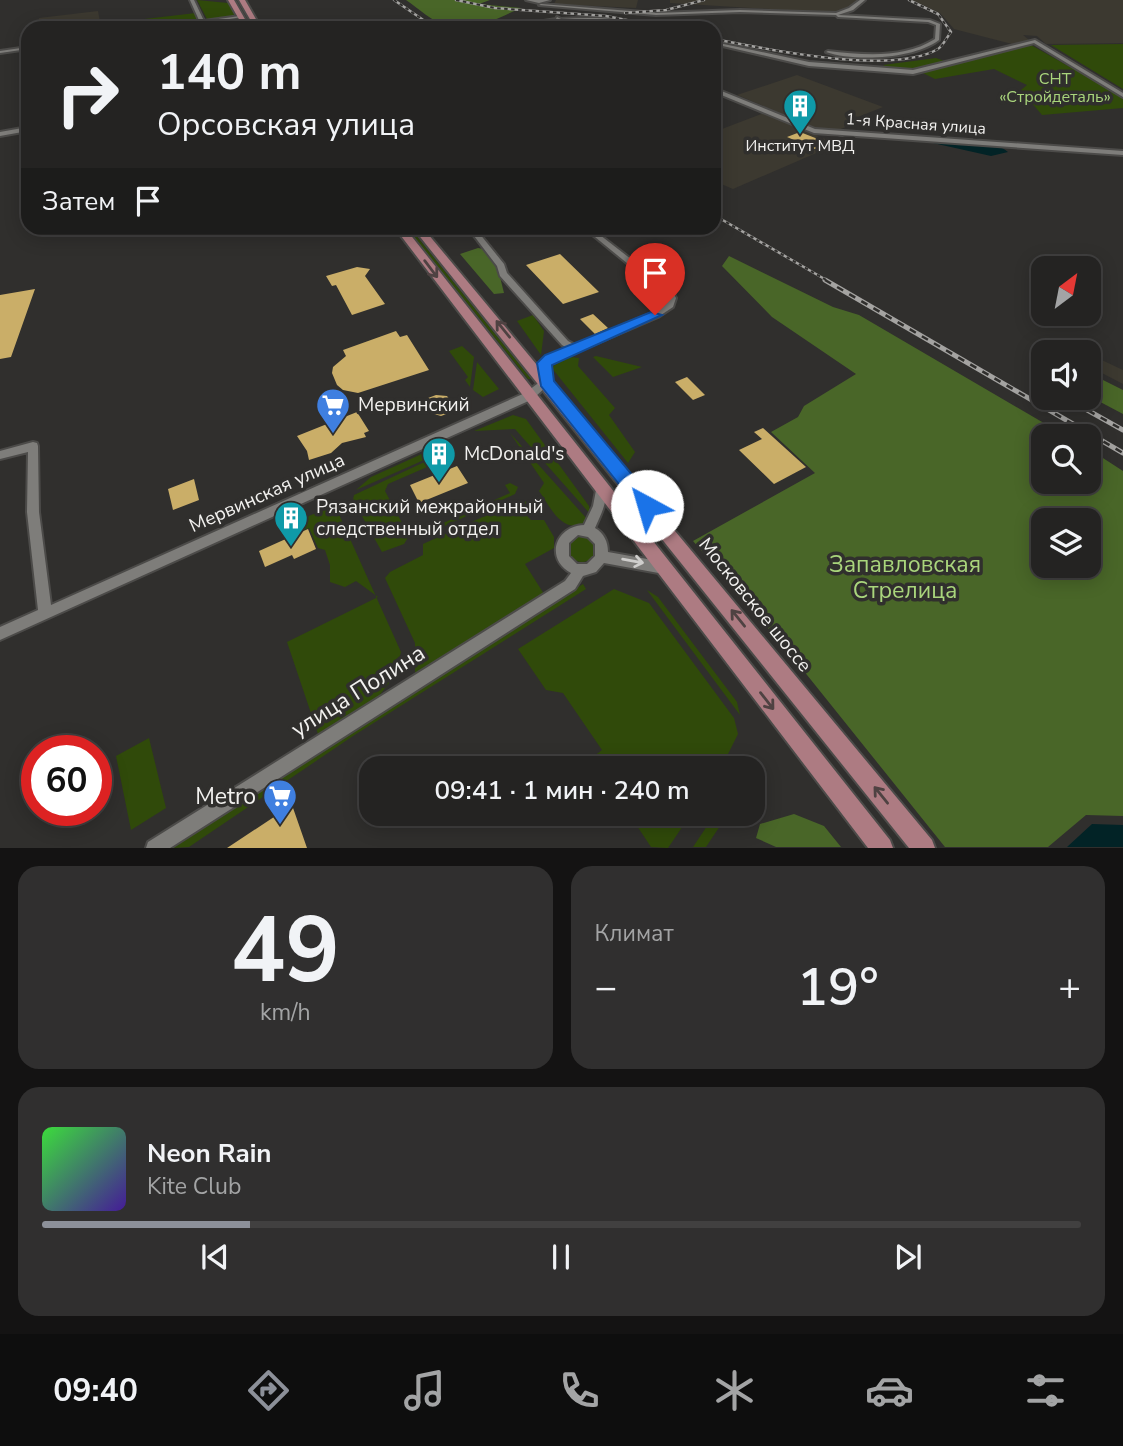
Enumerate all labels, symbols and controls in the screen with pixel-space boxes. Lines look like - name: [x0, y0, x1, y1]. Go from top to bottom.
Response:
- text: 140 m: [157, 39, 301, 106]
- icon: right: [42, 49, 133, 140]
- park label: СНТ «Стройдеталь»: [999, 68, 1111, 108]
- building icon: Институт МВД: [781, 87, 819, 136]
- text: Орсовская улица: [157, 103, 415, 146]
- street label: 1-я Красная улица: [845, 108, 987, 140]
- place label: Институт МВД: [745, 135, 855, 157]
- icon: arrive: [129, 182, 167, 220]
- text: Затем: [42, 184, 115, 219]
- pin: [625, 243, 685, 315]
- icon: arrive: [636, 254, 674, 292]
- north arrow: [1031, 256, 1101, 326]
- map controls: [1031, 256, 1101, 578]
- one-way arrow: [424, 259, 438, 278]
- one-way arrow: [496, 321, 511, 339]
- button: sound: [1031, 340, 1101, 410]
- supermarket icon: Мервинский: [314, 386, 352, 435]
- place label: Мервинский: [358, 392, 470, 418]
- button: search: [1031, 424, 1101, 494]
- building icon: McDonald's: [420, 435, 458, 484]
- place label: McDonald's: [464, 441, 565, 467]
- street label: Мервинская улица: [185, 447, 349, 539]
- position arrow: [610, 469, 684, 543]
- place label: Рязанский межрайонный следственный отдел: [316, 494, 544, 542]
- building icon: Рязанский межрайонный следственный отдел: [272, 499, 310, 548]
- button: layers: [1031, 508, 1101, 578]
- street label: Московское шоссе: [693, 532, 817, 678]
- park label: Запавловская Стрелица: [829, 549, 981, 606]
- one-way arrow: [622, 555, 644, 568]
- one-way arrow: [730, 609, 746, 627]
- street label: улица Полина: [285, 637, 431, 745]
- one-way arrow: [759, 691, 774, 709]
- speed limit sign: 60: [21, 735, 112, 826]
- text: 09:41 · 1 мин · 240 m: [434, 773, 690, 808]
- supermarket icon: Metro: [261, 777, 299, 826]
- place label: Metro: [195, 781, 256, 812]
- one-way arrow: [874, 786, 889, 804]
- text: 49: [231, 889, 340, 1013]
- text: Климат: [595, 918, 674, 949]
- text: 19°: [797, 952, 879, 1023]
- text: −: [595, 962, 617, 1013]
- text: +: [1058, 962, 1081, 1013]
- text: km/h: [260, 997, 311, 1028]
- text: Neon Rain: [147, 1136, 272, 1171]
- text: Kite Club: [147, 1171, 241, 1202]
- icon: previous: [196, 1238, 234, 1276]
- icon: pause: [542, 1238, 580, 1276]
- icon: next: [889, 1238, 927, 1276]
- icon: directions: [244, 1366, 293, 1415]
- icon: music: [400, 1366, 449, 1415]
- icon: phone: [555, 1366, 604, 1415]
- icon: climate: [710, 1366, 759, 1415]
- icon: car: [865, 1366, 914, 1415]
- icon: filters: [1021, 1366, 1070, 1415]
- text: 09:40: [53, 1369, 138, 1412]

